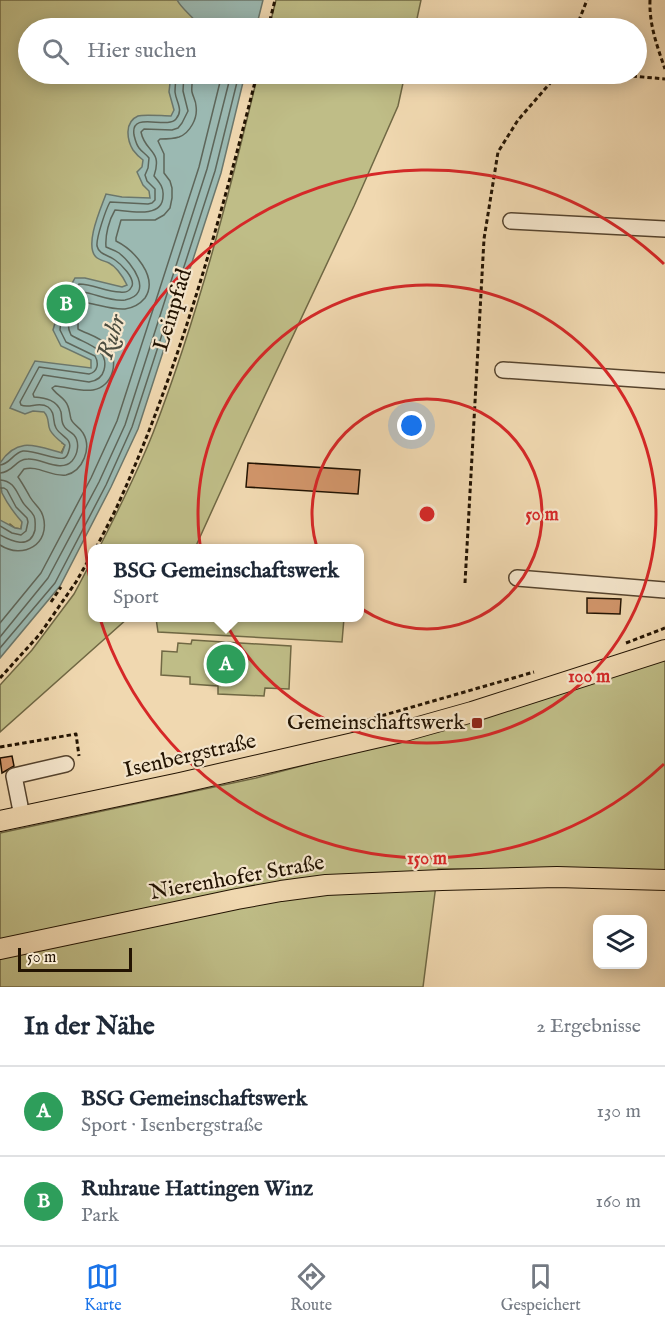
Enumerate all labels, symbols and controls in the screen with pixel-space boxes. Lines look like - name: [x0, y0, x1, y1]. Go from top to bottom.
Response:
- search box: [18, 18, 647, 84]
- icon: search: [39, 35, 72, 68]
- text: Hier suchen: [87, 37, 197, 65]
- street label: Leinpfad: [147, 265, 199, 355]
- pin: B: [46, 282, 86, 326]
- water label: Ruhr: [90, 309, 134, 363]
- your location: [397, 411, 426, 440]
- centre of rings: [417, 504, 437, 524]
- text: 50 m: [525, 504, 559, 527]
- popup: [88, 544, 364, 622]
- text: BSG Gemeinschaftswerk: [113, 557, 339, 585]
- text: Sport: [113, 585, 159, 610]
- pin: A: [206, 642, 246, 686]
- text: 100 m: [568, 666, 610, 689]
- place label: Gemeinschaftswerk: [287, 709, 465, 737]
- marker: Gemeinschaftswerk: [470, 716, 484, 730]
- street label: Isenbergstraße: [121, 727, 259, 785]
- text: 150 m: [407, 848, 447, 871]
- street label: Nierenhofer Straße: [148, 849, 326, 907]
- map controls: [593, 915, 647, 969]
- button: layers: [593, 915, 647, 969]
- scale bar: [18, 945, 132, 972]
- text: 50 m: [27, 948, 56, 968]
- text: In der Nähe: [24, 1010, 155, 1043]
- text: 2 Ergebnisse: [536, 1014, 641, 1039]
- text: BSG Gemeinschaftswerk: [81, 1085, 307, 1113]
- text: A: [37, 1099, 50, 1124]
- text: 130 m: [596, 1099, 641, 1124]
- text: Sport · Isenbergstraße: [81, 1113, 263, 1138]
- text: Ruhraue Hattingen Winz: [81, 1175, 313, 1203]
- text: B: [37, 1189, 50, 1214]
- text: 160 m: [595, 1189, 641, 1214]
- text: Park: [81, 1203, 119, 1228]
- tab: Karte: [84, 1260, 122, 1316]
- tab: Route: [290, 1260, 332, 1316]
- tab: Gespeichert: [501, 1260, 581, 1316]

